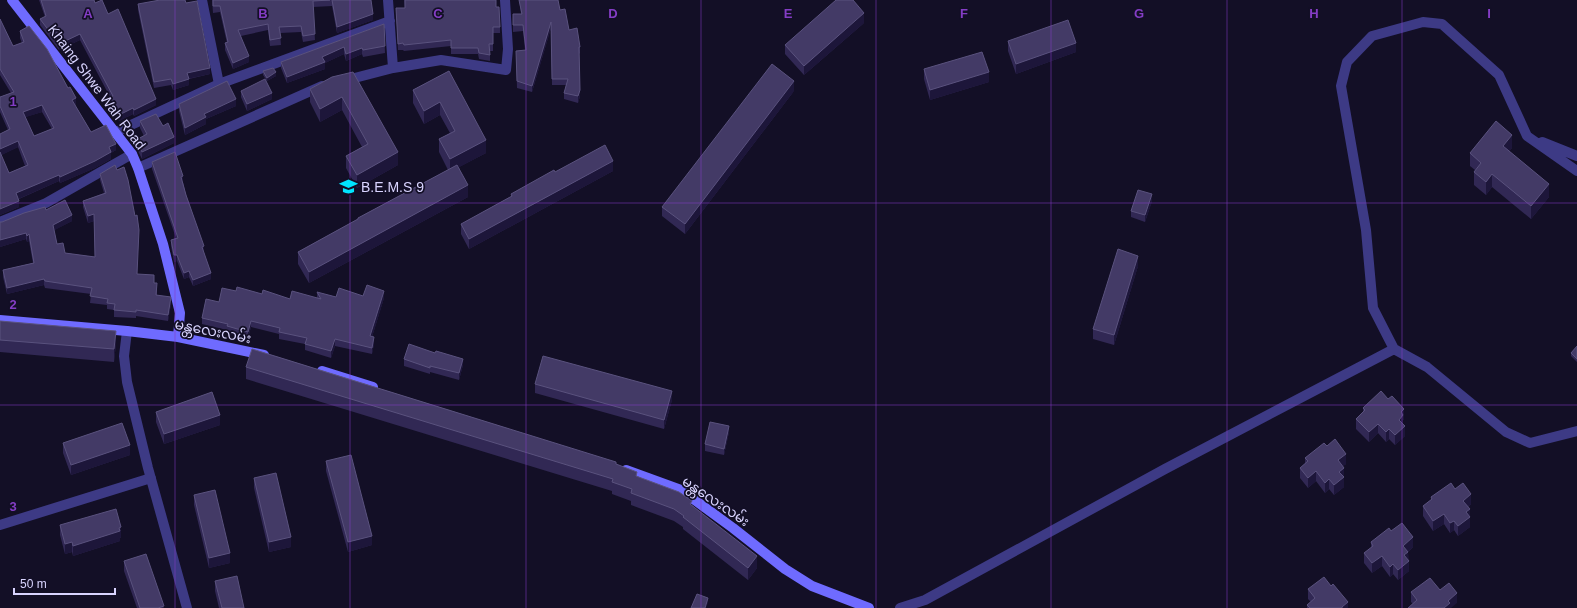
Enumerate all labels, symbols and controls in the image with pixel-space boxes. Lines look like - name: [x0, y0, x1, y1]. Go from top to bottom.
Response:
- text: A: [83, 6, 93, 21]
- text: B: [258, 6, 268, 21]
- text: C: [433, 6, 443, 21]
- text: D: [608, 6, 618, 21]
- text: E: [784, 6, 793, 21]
- text: F: [960, 6, 968, 21]
- text: G: [1134, 6, 1144, 21]
- text: H: [1309, 6, 1319, 21]
- text: I: [1487, 6, 1491, 21]
- street label: Khaing Shwe Wah Road: [45, 21, 149, 153]
- text: 1: [9, 94, 17, 109]
- school or university icon: B.E.M.S 9: [338, 177, 358, 197]
- place label: B.E.M.S 9: [361, 179, 424, 195]
- text: 2: [9, 297, 17, 312]
- street label: မန္တလေးလမ်း: [173, 314, 253, 350]
- street label: မန္တလေးလမ်း: [677, 471, 754, 533]
- text: 3: [9, 499, 17, 514]
- scale bar: [14, 570, 115, 596]
- text: 50 m: [20, 577, 47, 591]

